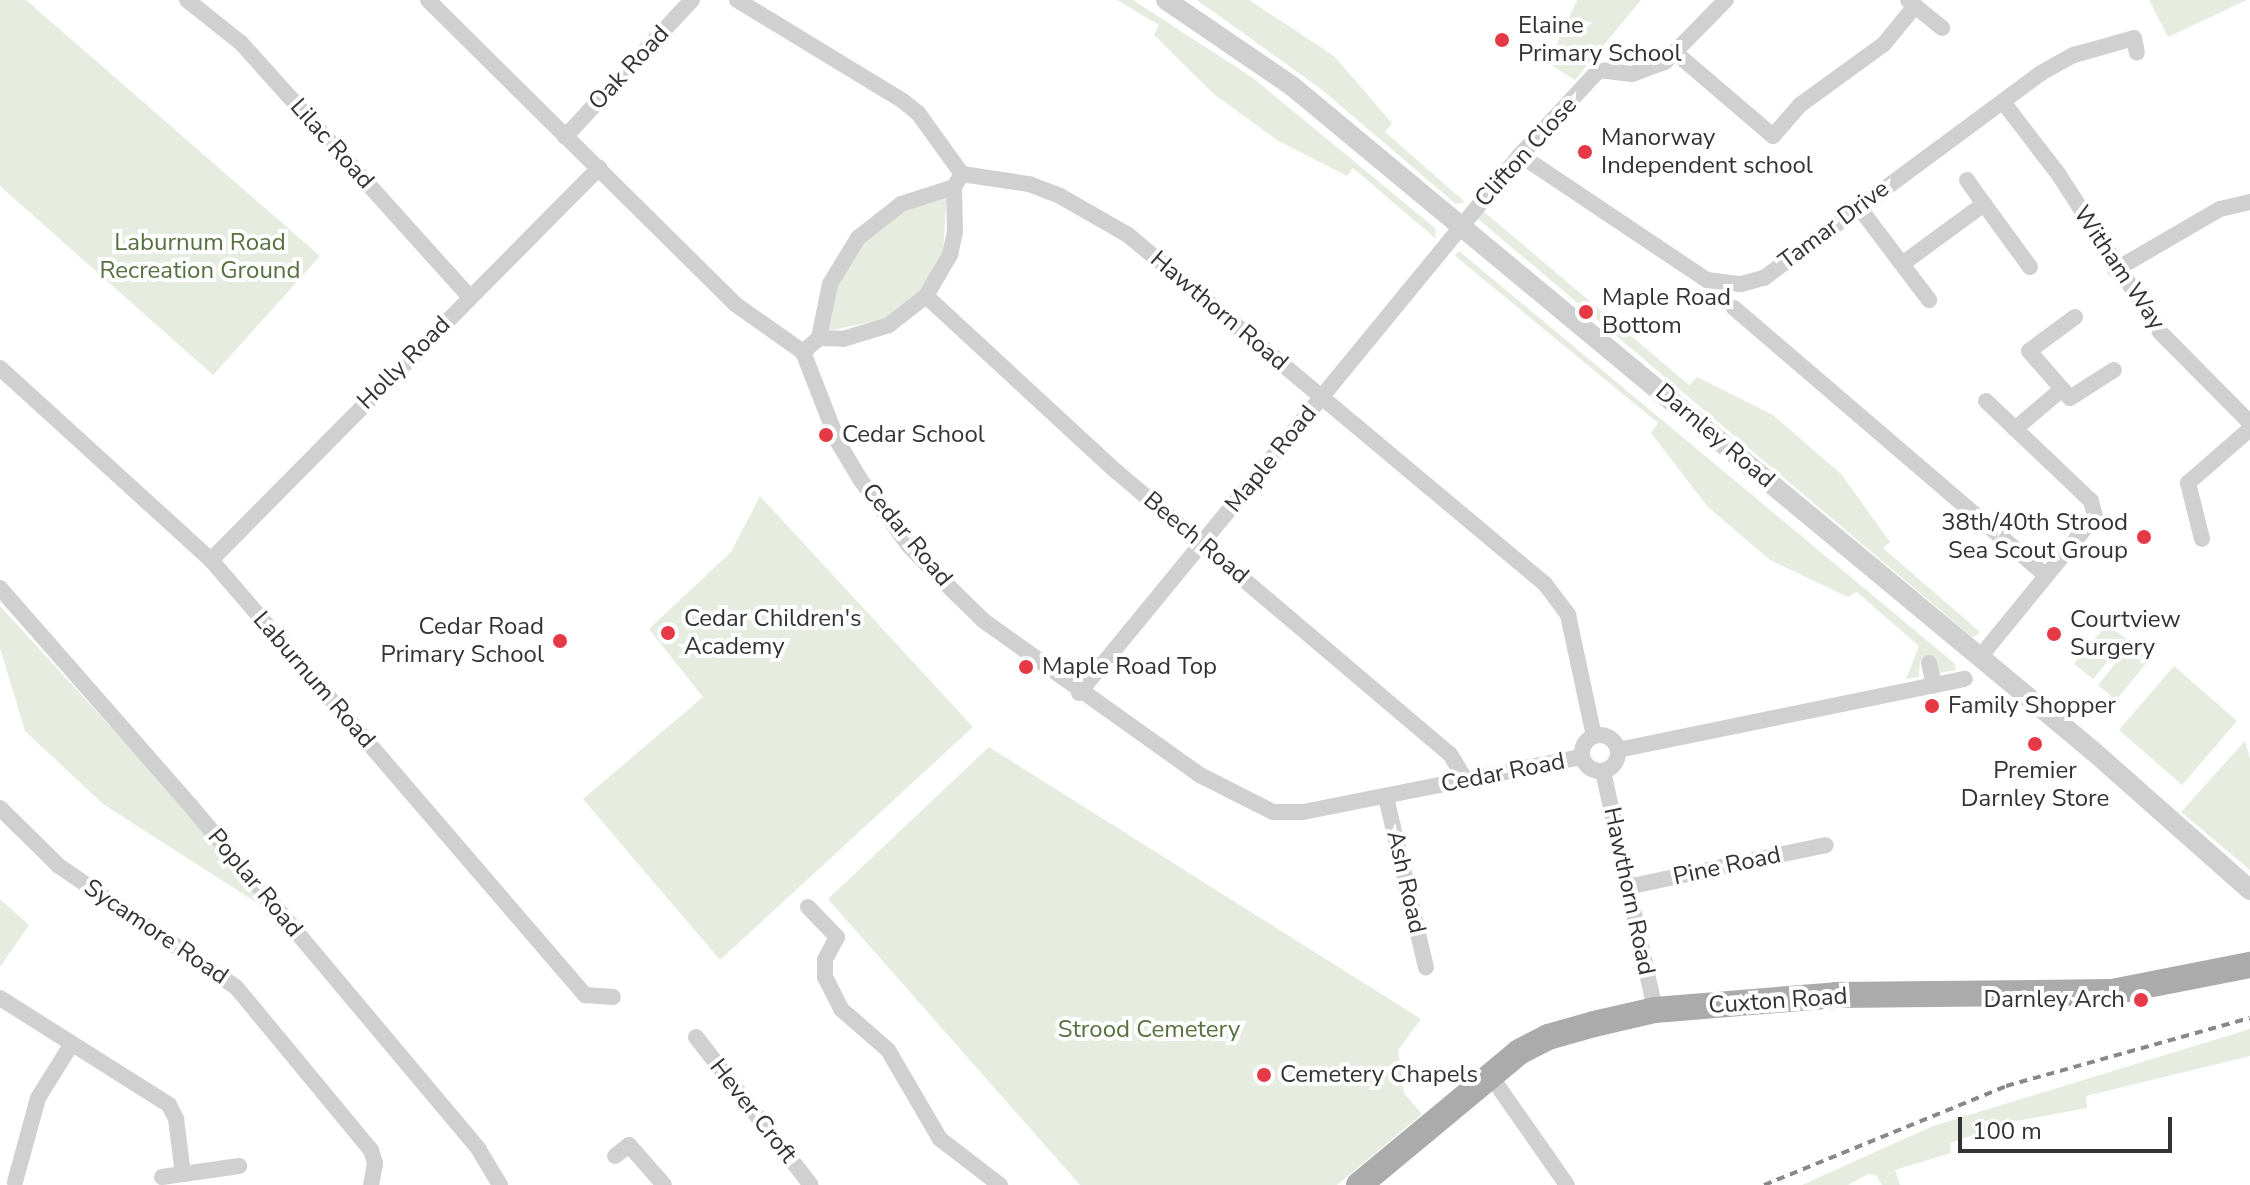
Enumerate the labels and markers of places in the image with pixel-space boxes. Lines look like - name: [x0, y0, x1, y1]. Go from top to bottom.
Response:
- place label: Elaine Primary School: [1518, 12, 1681, 68]
- marker: Elaine Primary School: [1493, 31, 1511, 49]
- place label: Manorway Independent school: [1601, 124, 1813, 180]
- marker: Manorway Independent school: [1576, 143, 1594, 161]
- place label: Maple Road Bottom: [1602, 284, 1731, 340]
- marker: Maple Road Bottom: [1577, 303, 1595, 321]
- place label: Cedar School: [842, 421, 985, 449]
- marker: Cedar School: [817, 426, 835, 444]
- place label: 38th/40th Strood Sea Scout Group: [1941, 509, 2128, 565]
- marker: 38th/40th Strood Sea Scout Group: [2135, 528, 2153, 546]
- place label: Cedar Children's Academy: [684, 605, 862, 661]
- place label: Courtview Surgery: [2070, 606, 2181, 662]
- place label: Cedar Road Primary School: [381, 613, 544, 669]
- marker: Cedar Children's Academy: [659, 624, 677, 642]
- marker: Courtview Surgery: [2045, 625, 2063, 643]
- marker: Cedar Road Primary School: [551, 632, 569, 650]
- place label: Maple Road Top: [1042, 653, 1217, 681]
- marker: Maple Road Top: [1017, 658, 1035, 676]
- place label: Family Shopper: [1948, 692, 2116, 720]
- marker: Family Shopper: [1923, 697, 1941, 715]
- marker: Premier Darnley Store: [2026, 735, 2044, 753]
- place label: Premier Darnley Store: [1961, 757, 2109, 813]
- place label: Darnley Arch: [1983, 986, 2125, 1014]
- marker: Darnley Arch: [2132, 991, 2150, 1009]
- place label: Cemetery Chapels: [1280, 1061, 1478, 1089]
- marker: Cemetery Chapels: [1255, 1066, 1273, 1084]

